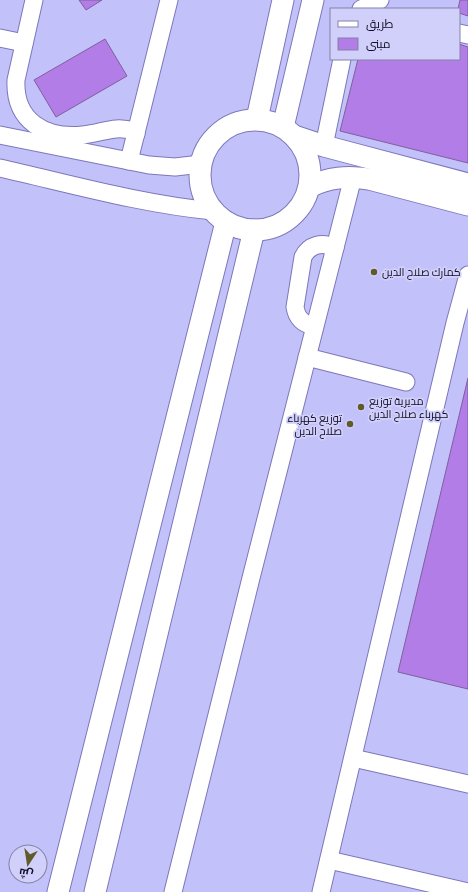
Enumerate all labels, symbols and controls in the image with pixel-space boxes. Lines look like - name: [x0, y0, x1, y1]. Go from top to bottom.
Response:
- legend: [330, 8, 460, 60]
- text: طريق: [366, 17, 394, 31]
- text: مبنى: [366, 37, 391, 51]
- place label: كمارك صلاح الدين: [382, 266, 461, 280]
- marker: كمارك صلاح الدين: [369, 267, 379, 277]
- place label: مديرية توزيع كهرباء صلاح الدين: [369, 395, 448, 422]
- marker: مديرية توزيع كهرباء صلاح الدين: [356, 402, 366, 412]
- place label: توزيع كهرباء صلاح الدين: [287, 412, 342, 439]
- marker: توزيع كهرباء صلاح الدين: [345, 419, 355, 429]
- north arrow: [8, 844, 48, 884]
- text: ش: [18, 865, 34, 881]

